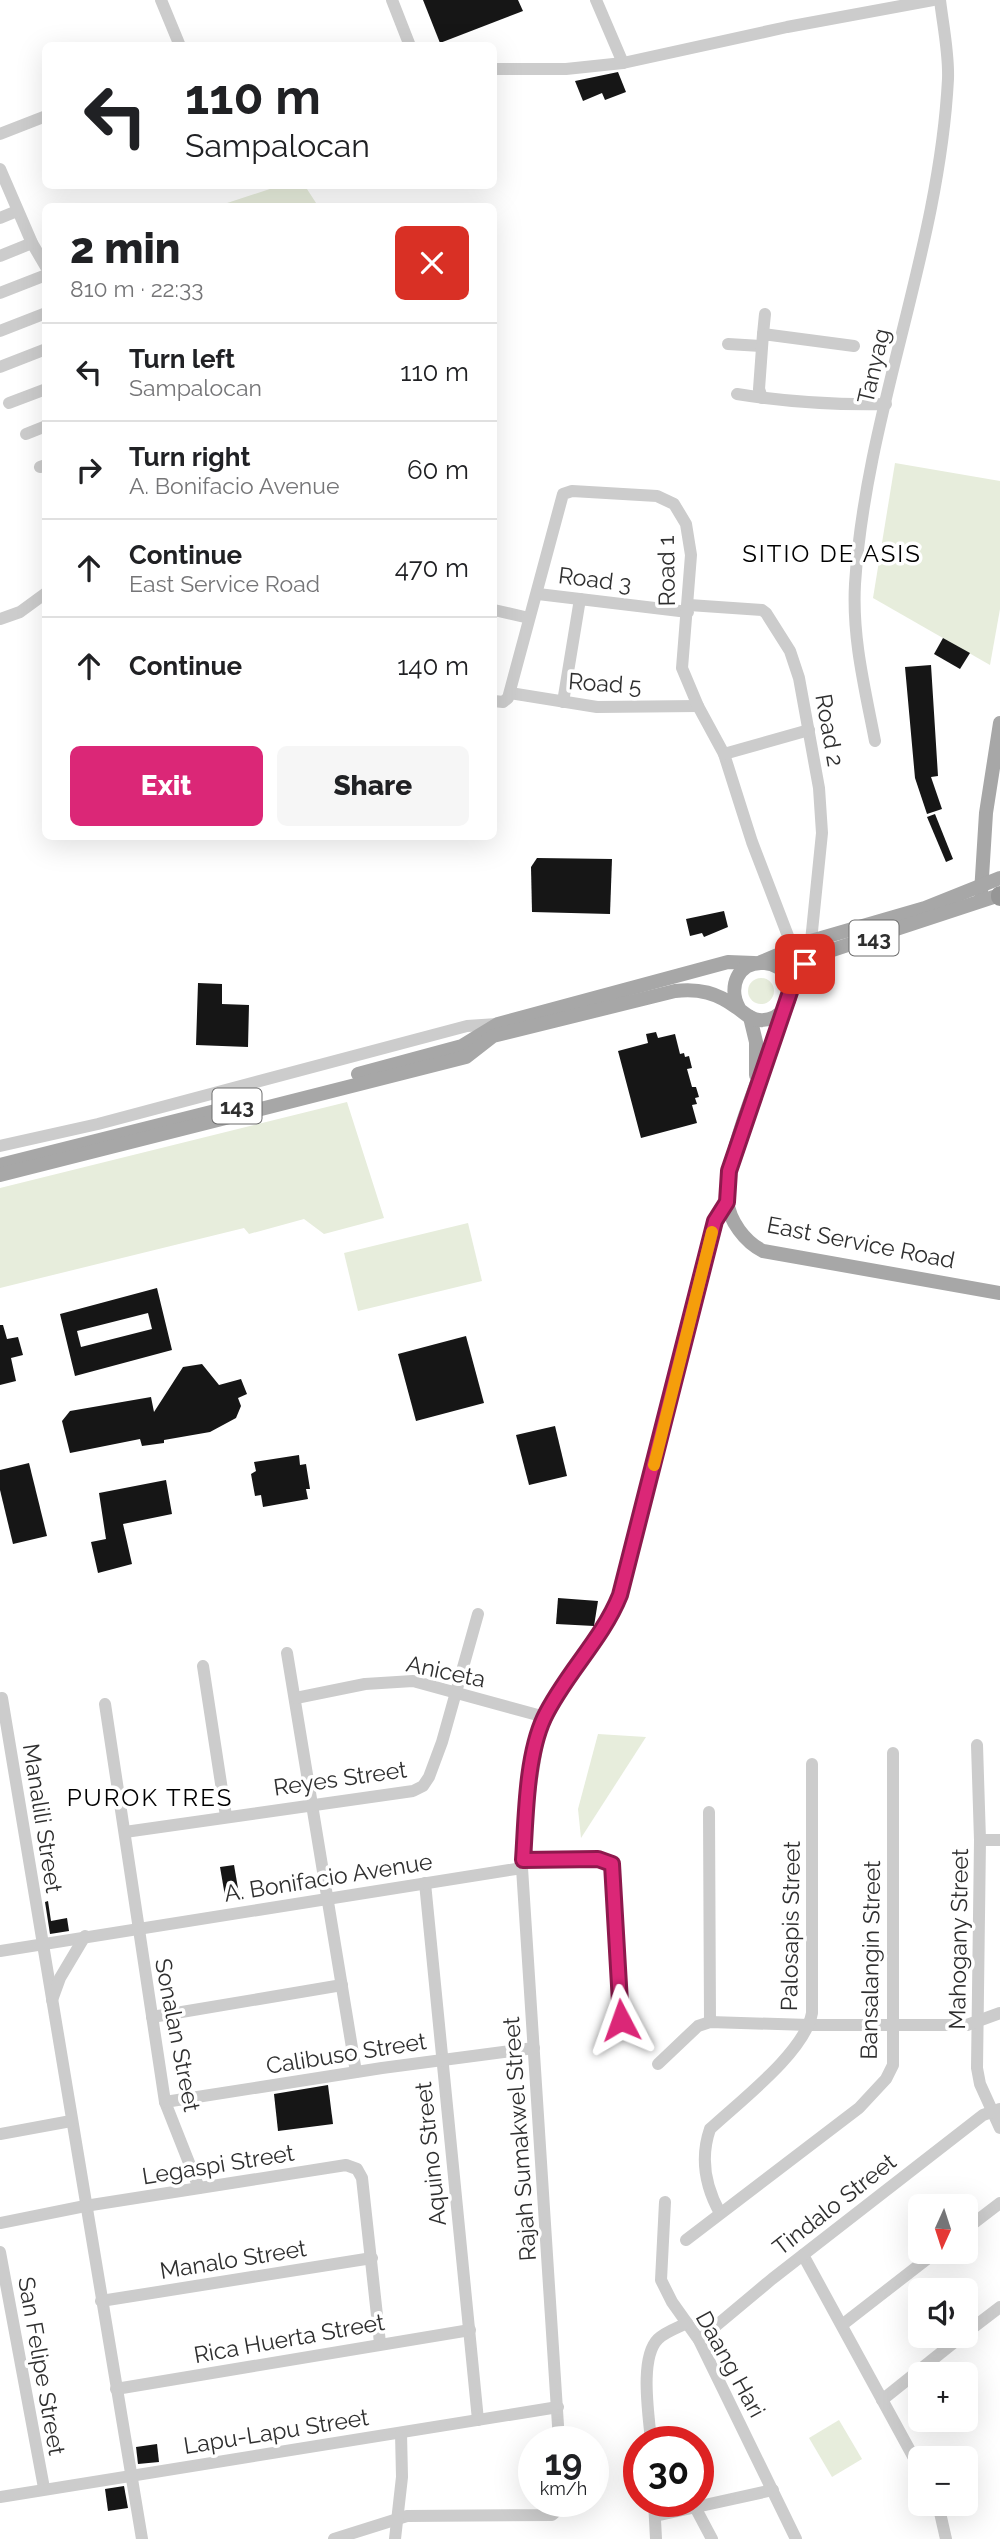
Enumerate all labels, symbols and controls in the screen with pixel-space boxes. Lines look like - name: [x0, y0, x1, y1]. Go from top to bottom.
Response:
- text: 110 m: [185, 68, 321, 125]
- icon: left: [70, 70, 161, 161]
- text: Sampalocan: [185, 127, 370, 164]
- text: 2 min: [70, 224, 180, 273]
- button: close: [395, 226, 469, 300]
- text: 810 m · 22:33: [70, 275, 204, 302]
- street label: Tanyag: [851, 326, 895, 406]
- text: Turn left: [129, 344, 235, 374]
- icon: left: [70, 353, 108, 391]
- text: 110 m: [400, 357, 469, 387]
- text: Sampalocan: [129, 374, 262, 401]
- text: Turn right: [129, 442, 250, 472]
- icon: right: [70, 451, 108, 489]
- text: 60 m: [407, 455, 469, 485]
- text: A. Bonifacio Avenue: [129, 472, 339, 499]
- street label: Road 1: [652, 535, 680, 607]
- district label: SITIO DE ASIS: [742, 539, 922, 568]
- text: Continue: [129, 540, 242, 570]
- icon: ahead: [70, 549, 108, 587]
- text: 470 m: [395, 553, 469, 583]
- street label: Road 3: [557, 561, 633, 597]
- text: East Service Road: [129, 570, 320, 597]
- icon: ahead: [70, 647, 108, 685]
- text: Continue: [129, 651, 242, 681]
- text: 140 m: [397, 651, 469, 681]
- street label: Road 5: [567, 667, 643, 699]
- street label: Road 2: [810, 692, 850, 768]
- button: Exit: [70, 746, 263, 826]
- button: Share: [277, 746, 469, 826]
- road number: 143: [850, 920, 898, 956]
- pin: [775, 934, 835, 994]
- icon: arrive: [786, 945, 824, 983]
- road number: 143: [212, 1088, 262, 1124]
- street label: East Service Road: [765, 1211, 957, 1273]
- street label: Aniceta: [404, 1649, 488, 1693]
- street label: Manalili Street: [18, 1741, 68, 1895]
- street label: Reyes Street: [272, 1755, 409, 1801]
- district label: PUROK TRES: [67, 1783, 233, 1812]
- street label: Palosapis Street: [775, 1840, 805, 2011]
- street label: A. Bonifacio Avenue: [222, 1847, 434, 1907]
- street label: Mahogany Street: [943, 1848, 973, 2030]
- street label: Bansalangin Street: [855, 1860, 885, 2060]
- street label: Sonalan Street: [150, 1956, 206, 2114]
- position arrow: [584, 1983, 658, 2057]
- street label: Rajah Sumakwel Street: [497, 2016, 541, 2262]
- street label: Calibuso Street: [264, 2027, 428, 2079]
- street label: Aquino Street: [409, 2080, 451, 2227]
- street label: Legaspi Street: [140, 2139, 296, 2189]
- street label: Tindalo Street: [767, 2147, 901, 2260]
- north arrow: [908, 2194, 978, 2264]
- map controls: [908, 2194, 978, 2516]
- street label: Manalo Street: [158, 2234, 309, 2284]
- street label: San Felipe Street: [13, 2275, 71, 2458]
- button: sound: [908, 2278, 978, 2348]
- street label: Daang Hari: [691, 2306, 771, 2422]
- street label: Rica Huerta Street: [192, 2308, 387, 2368]
- button: +: [908, 2362, 978, 2432]
- street label: Lapu-Lapu Street: [182, 2403, 371, 2459]
- speed limit sign: 30: [623, 2426, 714, 2517]
- text: 19: [545, 2442, 582, 2483]
- button: −: [908, 2446, 978, 2516]
- text: km/h: [540, 2478, 587, 2499]

